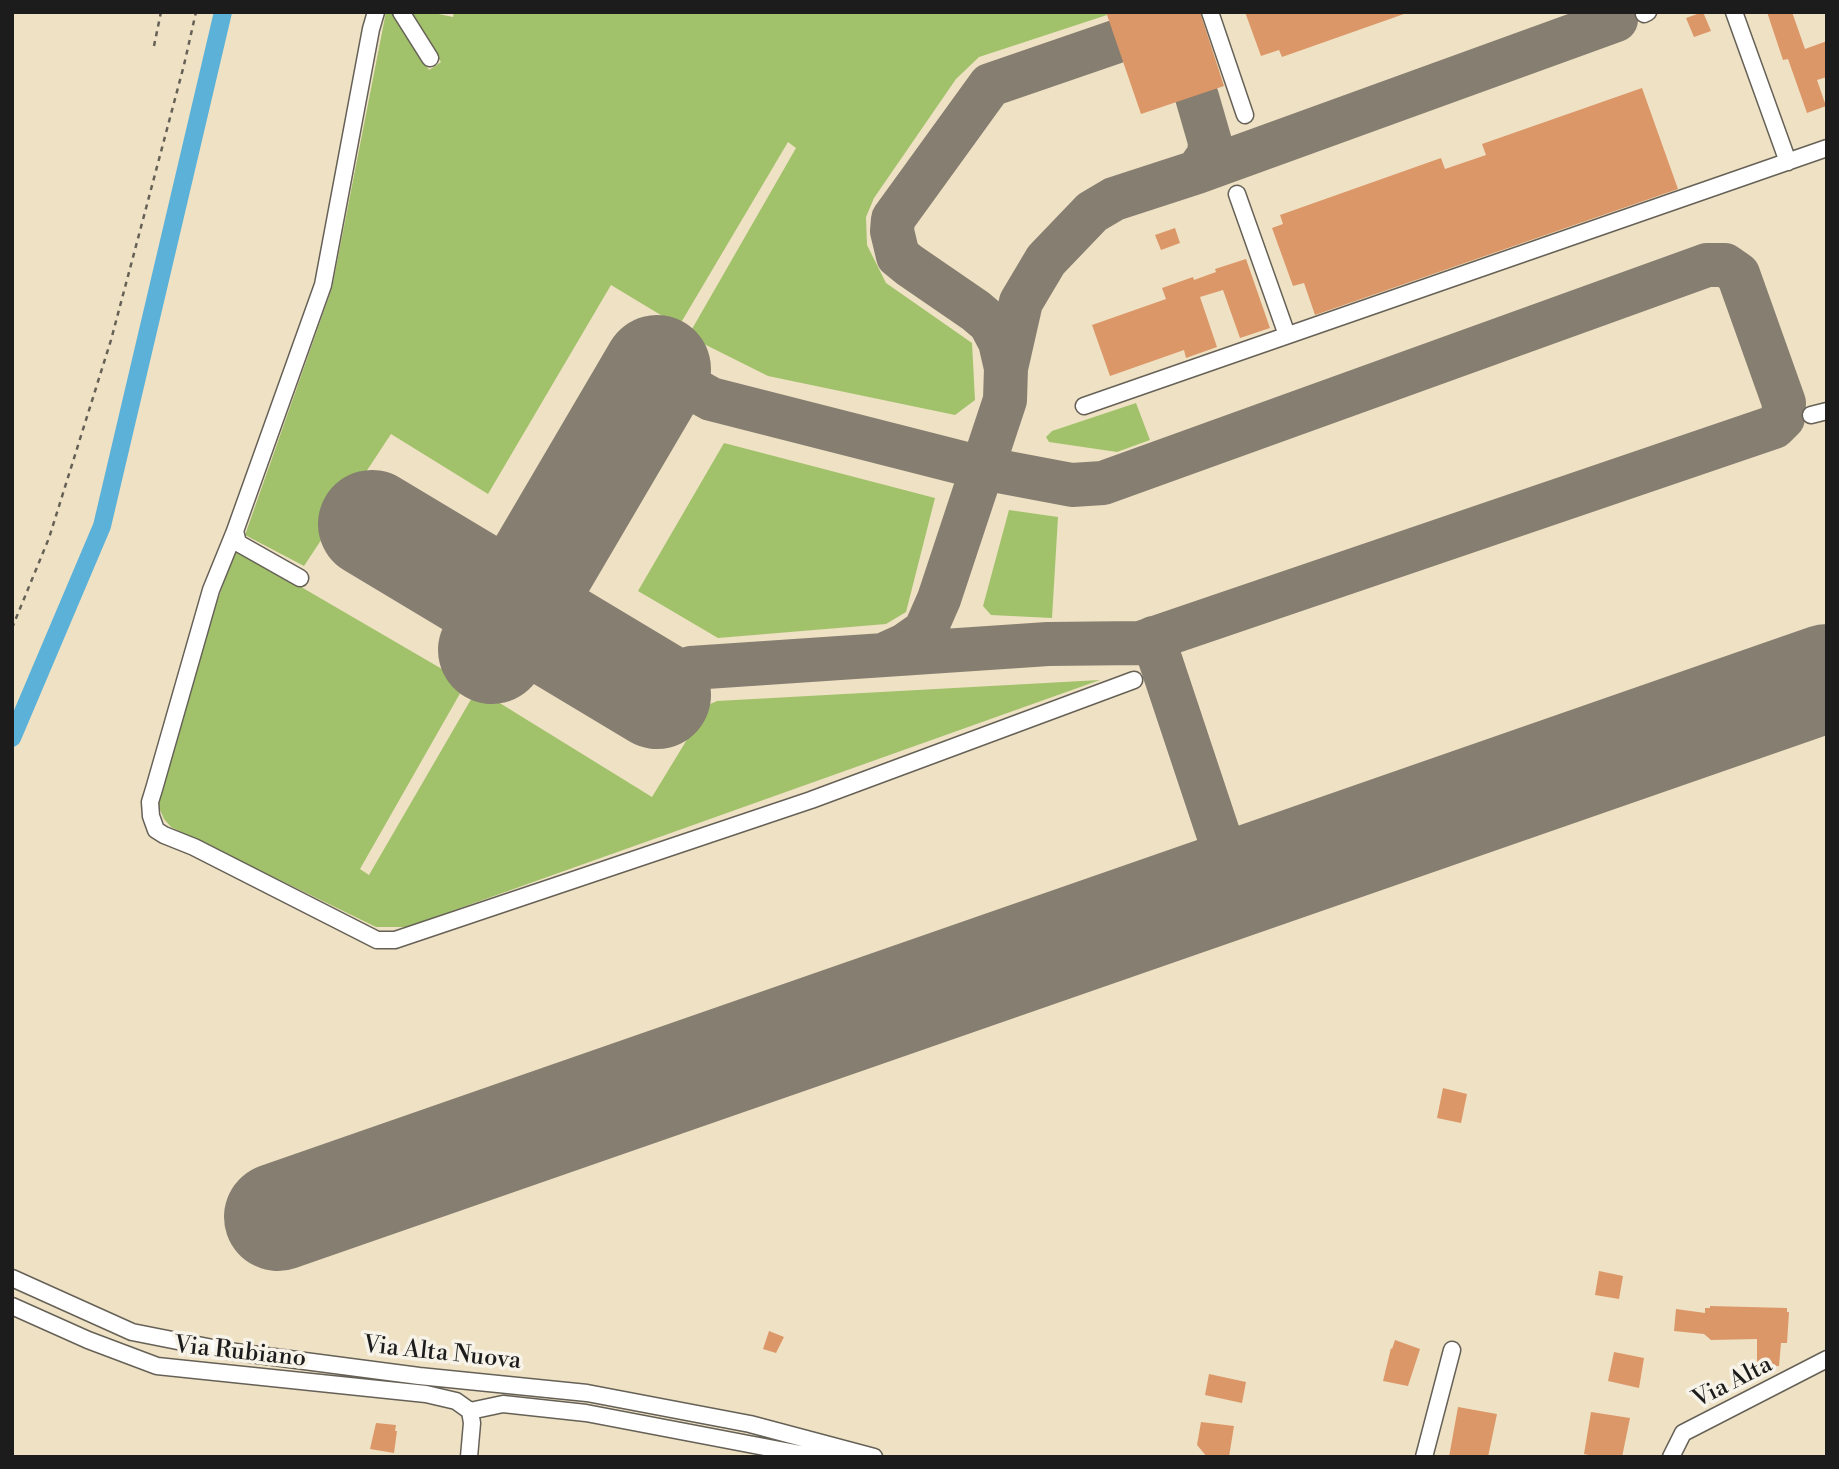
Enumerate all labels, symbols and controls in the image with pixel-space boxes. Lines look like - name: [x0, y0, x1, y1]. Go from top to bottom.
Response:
- street label: Via Alta Nuova: [362, 1331, 522, 1377]
- street label: Via Rubiano: [173, 1332, 307, 1374]
- street label: Via Alta: [1688, 1351, 1778, 1415]

